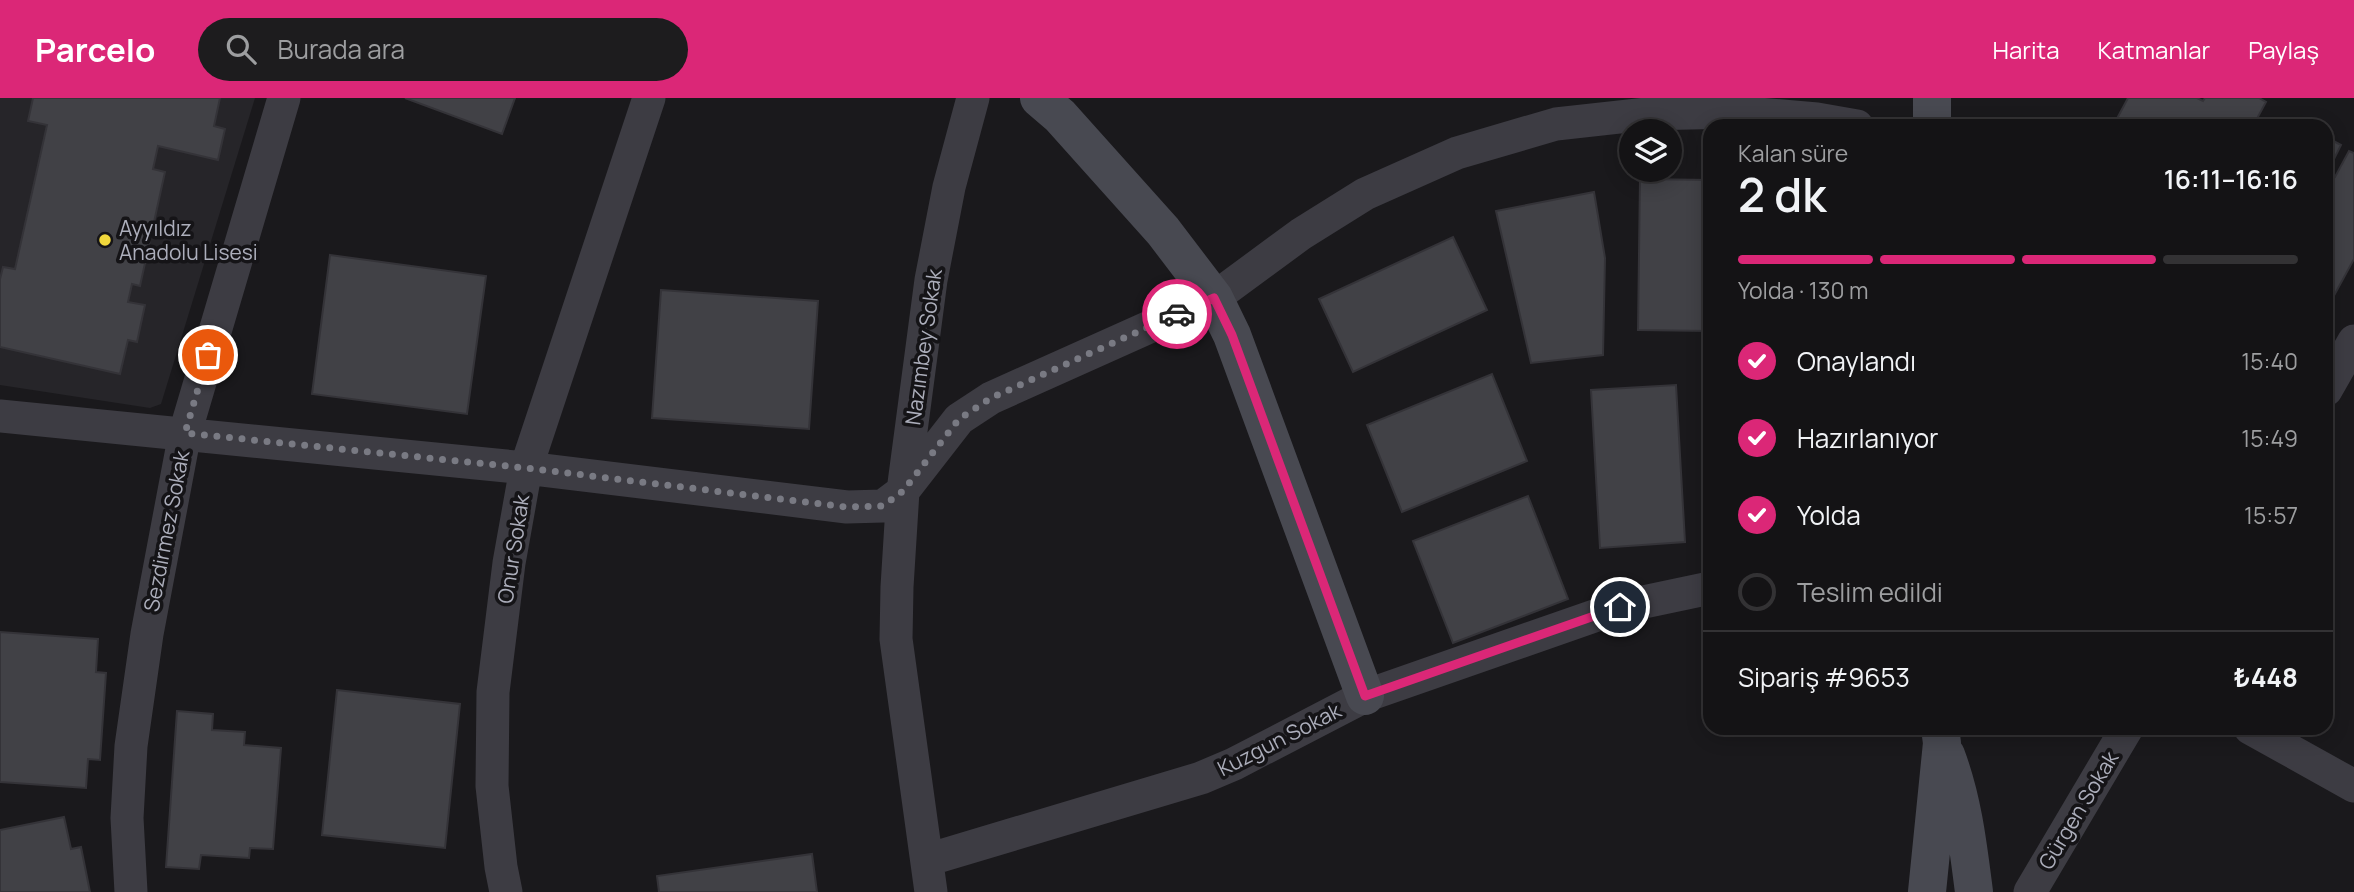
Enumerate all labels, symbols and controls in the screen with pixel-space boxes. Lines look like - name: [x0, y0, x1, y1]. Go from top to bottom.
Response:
- search box: [198, 18, 688, 81]
- text: Parcelo: [35, 27, 156, 72]
- icon: search: [222, 30, 260, 68]
- text: Burada ara: [278, 31, 405, 67]
- text: Harita: [1993, 33, 2060, 66]
- text: Katmanlar: [2098, 33, 2210, 66]
- text: Paylaş: [2248, 33, 2319, 66]
- map controls: [1619, 119, 1682, 182]
- button: layers: [1619, 119, 1682, 182]
- text: Kalan süre: [1738, 137, 1848, 169]
- text: 16:11–16:16: [2164, 161, 2298, 197]
- text: 2 dk: [1738, 163, 1826, 226]
- place label: Ayyıldız Anadolu Lisesi: [119, 214, 258, 266]
- marker: Ayyıldız Anadolu Lisesi: [97, 232, 113, 248]
- street label: Nazımbey Sokak: [898, 266, 948, 427]
- text: Yolda · 130 m: [1738, 274, 1869, 306]
- courier: [1142, 279, 1212, 349]
- icon: car: [1158, 295, 1196, 333]
- pin: [178, 325, 238, 385]
- icon: bag: [189, 336, 227, 374]
- icon: check: [1738, 342, 1776, 380]
- text: Onaylandı: [1797, 343, 1916, 379]
- text: 15:40: [2241, 345, 2298, 377]
- icon: check: [1738, 419, 1776, 457]
- text: Hazırlanıyor: [1797, 420, 1938, 456]
- text: 15:49: [2241, 422, 2298, 454]
- street label: Sezdirmez Sokak: [137, 447, 195, 614]
- street label: Onur Sokak: [491, 492, 536, 605]
- icon: check: [1738, 496, 1776, 534]
- text: Yolda: [1797, 497, 1861, 533]
- text: 15:57: [2244, 499, 2298, 531]
- text: Teslim edildi: [1797, 574, 1943, 610]
- pin: [1590, 577, 1650, 637]
- icon: home: [1601, 588, 1639, 626]
- text: Sipariş #9653: [1738, 659, 1910, 695]
- text: ₺448: [2234, 659, 2298, 695]
- street label: Kuzgun Sokak: [1213, 696, 1346, 782]
- street label: Gürgen Sokak: [2032, 745, 2125, 874]

